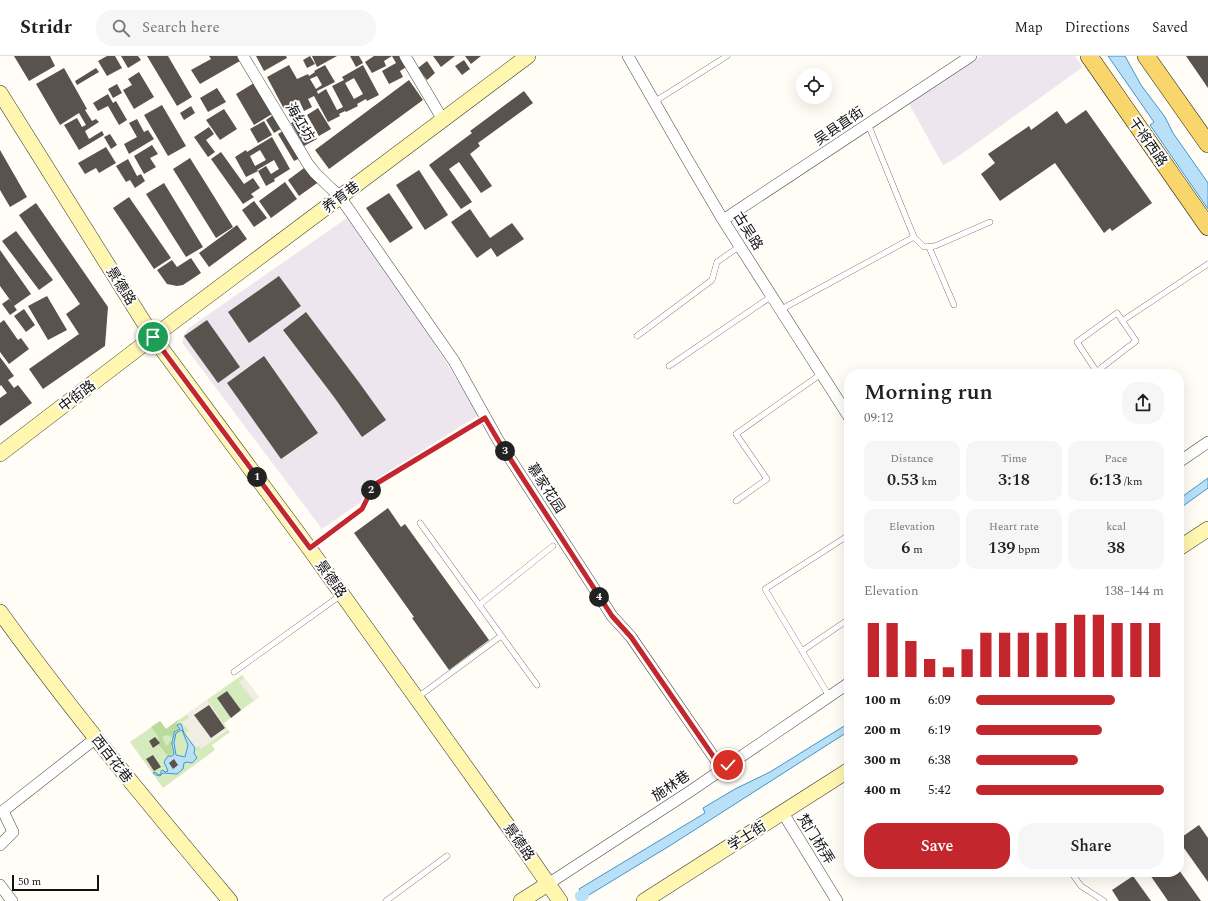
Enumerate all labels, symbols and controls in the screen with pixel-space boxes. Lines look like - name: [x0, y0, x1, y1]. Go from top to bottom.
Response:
- search box: [96, 10, 376, 46]
- text: Stridr: [20, 13, 72, 42]
- text: Search here: [142, 16, 220, 39]
- icon: search: [110, 17, 132, 39]
- text: Map: [1015, 17, 1043, 38]
- text: Directions: [1065, 17, 1130, 38]
- text: Saved: [1152, 17, 1188, 38]
- map controls: [796, 68, 832, 104]
- button: locate: [796, 68, 832, 104]
- street label: 海红坊: [280, 99, 320, 145]
- street label: 吴县直街: [810, 102, 868, 150]
- street label: 干将西路: [1123, 113, 1173, 171]
- street label: 养育巷: [318, 176, 364, 218]
- street label: 古吴路: [728, 208, 768, 254]
- street label: 景德路: [101, 263, 141, 309]
- pin: [136, 320, 170, 354]
- icon: arrive: [142, 326, 164, 348]
- street label: 中街路: [54, 375, 100, 417]
- text: Morning run: [864, 376, 993, 409]
- button: share: [1122, 382, 1164, 424]
- text: 09:12: [864, 408, 893, 428]
- pin: 3: [495, 441, 515, 461]
- text: 3: [502, 442, 508, 459]
- text: Distance: [891, 450, 933, 467]
- text: Time: [1001, 450, 1027, 467]
- text: Pace: [1105, 450, 1127, 467]
- street label: 慕家花园: [522, 459, 570, 517]
- pin: 1: [247, 467, 267, 487]
- text: 0.53: [887, 467, 919, 493]
- text: 3:18: [998, 467, 1030, 493]
- text: 6:13: [1090, 467, 1121, 493]
- text: 1: [254, 468, 260, 485]
- text: km: [919, 473, 937, 490]
- text: /km: [1121, 473, 1142, 490]
- pin: 2: [361, 480, 381, 500]
- text: 2: [368, 481, 374, 498]
- text: Elevation: [889, 518, 935, 535]
- text: Heart rate: [989, 518, 1039, 535]
- text: kcal: [1106, 518, 1126, 535]
- text: 6: [901, 535, 910, 561]
- text: 139: [988, 535, 1015, 561]
- text: 38: [1107, 535, 1125, 561]
- text: m: [910, 541, 923, 558]
- text: bpm: [1015, 541, 1040, 558]
- street label: 景德路: [310, 556, 352, 602]
- text: Elevation: [864, 581, 918, 601]
- text: 138–144 m: [1104, 581, 1164, 601]
- pin: 4: [589, 587, 609, 607]
- text: 4: [596, 588, 602, 605]
- text: 100 m: [864, 690, 901, 710]
- text: 6:09: [928, 690, 951, 710]
- text: 200 m: [864, 720, 901, 740]
- text: 6:19: [928, 720, 951, 740]
- street label: 西百花巷: [86, 730, 138, 788]
- pin: [711, 748, 745, 782]
- text: 300 m: [864, 750, 901, 770]
- text: 6:38: [928, 750, 951, 770]
- icon: check: [717, 754, 739, 776]
- street label: 施林巷: [648, 766, 694, 806]
- text: 400 m: [864, 780, 901, 800]
- text: 5:42: [928, 780, 951, 800]
- street label: 梵门桥弄: [792, 810, 840, 868]
- street label: 学士街: [724, 816, 770, 856]
- street label: 景德路: [498, 819, 540, 865]
- button: Save: [864, 823, 1010, 869]
- button: Share: [1018, 823, 1164, 869]
- scale bar: [12, 873, 99, 892]
- text: 50 m: [18, 873, 41, 890]

